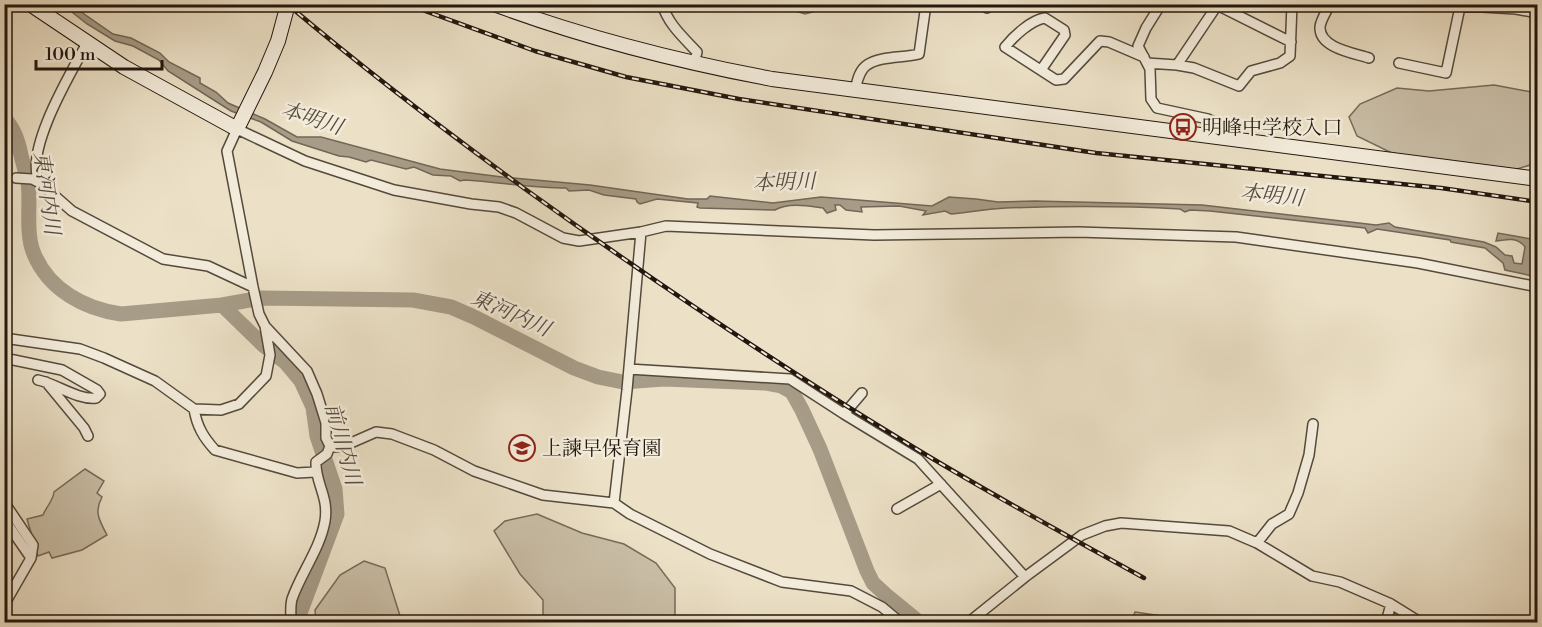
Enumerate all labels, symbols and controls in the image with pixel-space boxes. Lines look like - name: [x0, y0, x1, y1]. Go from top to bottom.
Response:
- scale bar: [36, 33, 162, 71]
- text: 100 m: [45, 43, 96, 66]
- water label: 本明川: [278, 97, 348, 142]
- bus stop icon: 明峰中学校入口: [1168, 112, 1198, 142]
- place label: 明峰中学校入口: [1202, 116, 1342, 141]
- water label: 東河内川: [27, 150, 65, 239]
- water label: 本明川: [752, 169, 818, 197]
- water label: 本明川: [1239, 180, 1307, 212]
- water label: 東河内川: [467, 285, 556, 344]
- water label: 前川内川: [319, 400, 366, 490]
- school or university icon: 上諫早保育園: [507, 433, 537, 463]
- place label: 上諫早保育園: [542, 437, 662, 462]

